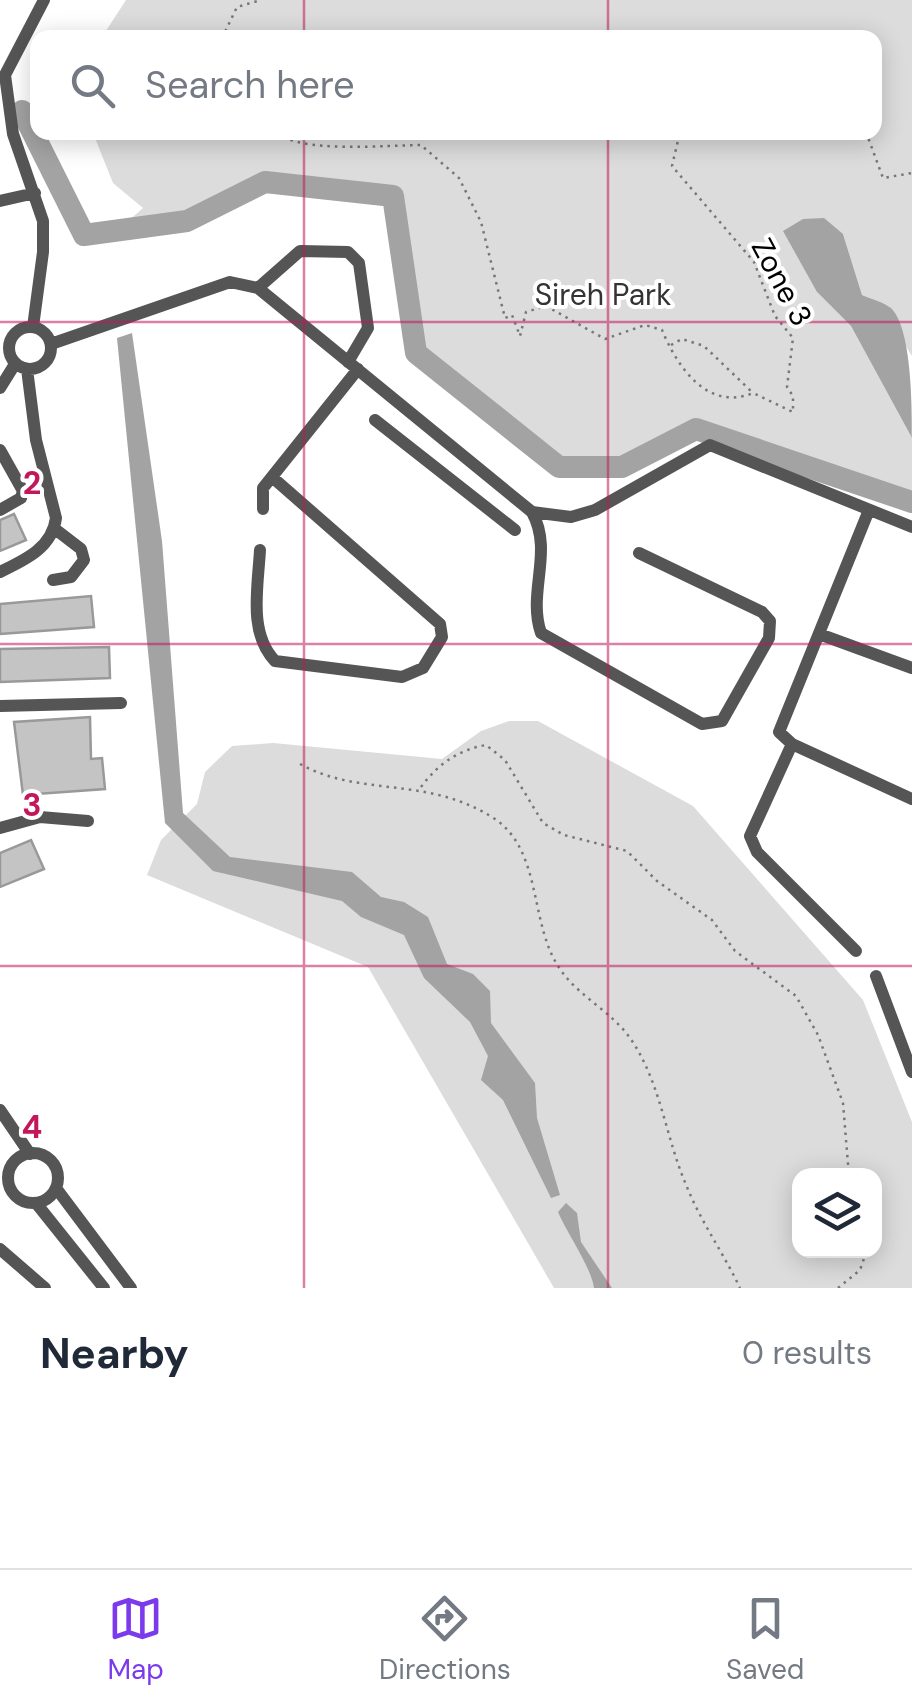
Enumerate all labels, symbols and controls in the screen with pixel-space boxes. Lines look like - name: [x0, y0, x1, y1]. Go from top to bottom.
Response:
- search box: [30, 30, 882, 140]
- icon: search: [65, 58, 120, 113]
- text: Search here: [145, 60, 355, 110]
- street label: Zone 3: [743, 231, 821, 333]
- park label: Sireh Park: [535, 275, 671, 314]
- text: 2: [23, 462, 41, 504]
- text: 3: [22, 784, 42, 826]
- text: 4: [22, 1106, 42, 1148]
- map controls: [792, 1168, 882, 1258]
- button: layers: [792, 1168, 882, 1258]
- text: Nearby: [40, 1326, 189, 1381]
- text: 0 results: [742, 1332, 872, 1374]
- tab: Map: [108, 1591, 164, 1688]
- tab: Directions: [379, 1591, 511, 1688]
- tab: Saved: [726, 1591, 804, 1688]

